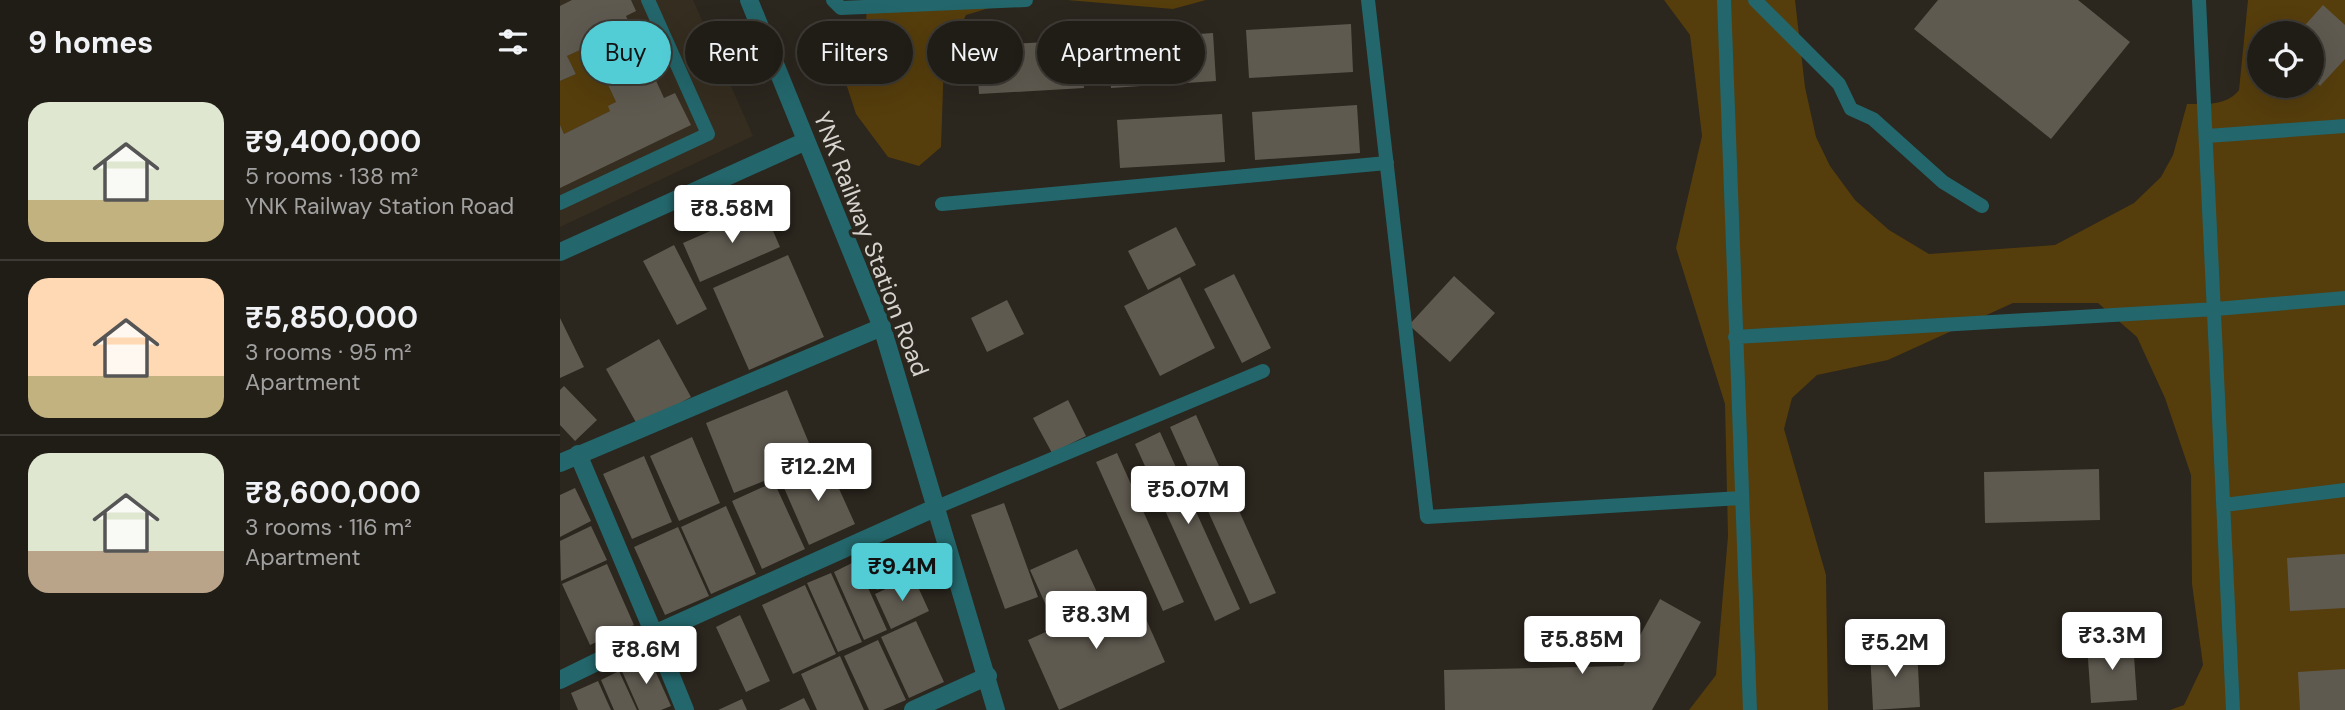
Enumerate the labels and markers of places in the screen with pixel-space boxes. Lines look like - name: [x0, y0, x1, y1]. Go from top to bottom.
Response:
- pin: ₹8.58M: [675, 186, 789, 245]
- pin: ₹12.2M: [761, 444, 875, 503]
- pin: ₹5.07M: [1131, 466, 1245, 526]
- pin: ₹9.4M: [853, 544, 951, 603]
- pin: ₹8.3M: [1047, 592, 1145, 651]
- pin: ₹3.3M: [2063, 612, 2161, 672]
- pin: ₹5.85M: [1525, 616, 1639, 676]
- pin: ₹5.2M: [1846, 620, 1944, 679]
- pin: ₹8.6M: [597, 626, 695, 686]

